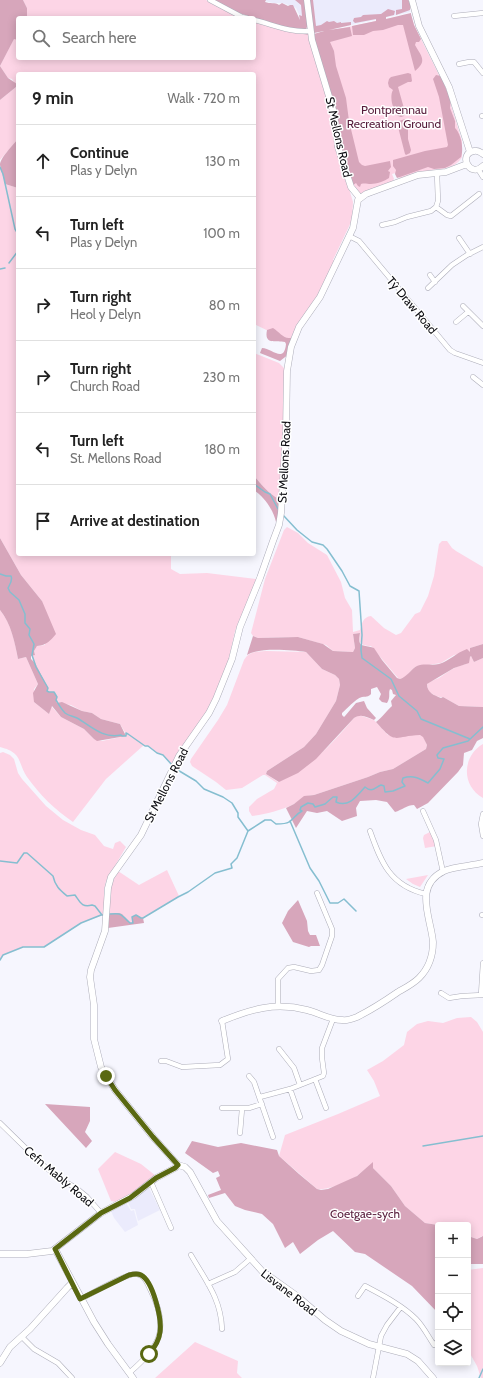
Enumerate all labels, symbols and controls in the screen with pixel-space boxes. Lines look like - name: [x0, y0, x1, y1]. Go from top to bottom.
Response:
- search box: [16, 16, 256, 60]
- icon: search: [30, 27, 52, 49]
- text: Search here: [62, 29, 137, 47]
- text: 9 min: [32, 88, 74, 108]
- text: Walk · 720 m: [167, 90, 240, 106]
- street label: St Mellons Road: [322, 95, 356, 179]
- park label: Pontprennau Recreation Ground: [347, 102, 441, 131]
- text: Continue: [70, 144, 129, 162]
- icon: ahead: [32, 150, 54, 172]
- text: 130 m: [205, 153, 240, 169]
- text: Plas y Delyn: [70, 162, 137, 178]
- text: Turn left: [70, 216, 124, 234]
- icon: left: [32, 222, 54, 244]
- text: 100 m: [203, 225, 240, 241]
- text: Plas y Delyn: [70, 234, 137, 250]
- street label: Tŷ Draw Road: [384, 273, 440, 337]
- text: Turn right: [70, 288, 131, 306]
- icon: right: [32, 294, 54, 316]
- text: 80 m: [209, 297, 240, 313]
- text: Heol y Delyn: [70, 306, 141, 322]
- text: Turn right: [70, 360, 131, 378]
- icon: right: [32, 366, 54, 388]
- text: 230 m: [203, 369, 240, 385]
- text: Church Road: [70, 378, 140, 394]
- street label: St Mellons Road: [274, 421, 294, 503]
- text: Turn left: [70, 432, 124, 450]
- icon: left: [32, 438, 54, 460]
- text: 180 m: [204, 441, 240, 457]
- text: St. Mellons Road: [70, 450, 161, 466]
- icon: arrive: [32, 510, 54, 532]
- text: Arrive at destination: [70, 512, 200, 530]
- street label: St Mellons Road: [141, 745, 191, 825]
- route end: [97, 1067, 115, 1085]
- street label: Cefn Mably Road: [21, 1142, 97, 1210]
- park label: Coetgae-sych: [330, 1206, 400, 1221]
- map controls: [435, 1222, 471, 1366]
- button: +: [435, 1222, 471, 1258]
- button: −: [435, 1258, 471, 1294]
- street label: Lisvane Road: [258, 1266, 320, 1318]
- button: locate: [435, 1294, 471, 1330]
- button: layers: [435, 1330, 471, 1366]
- route start: [140, 1345, 158, 1363]

